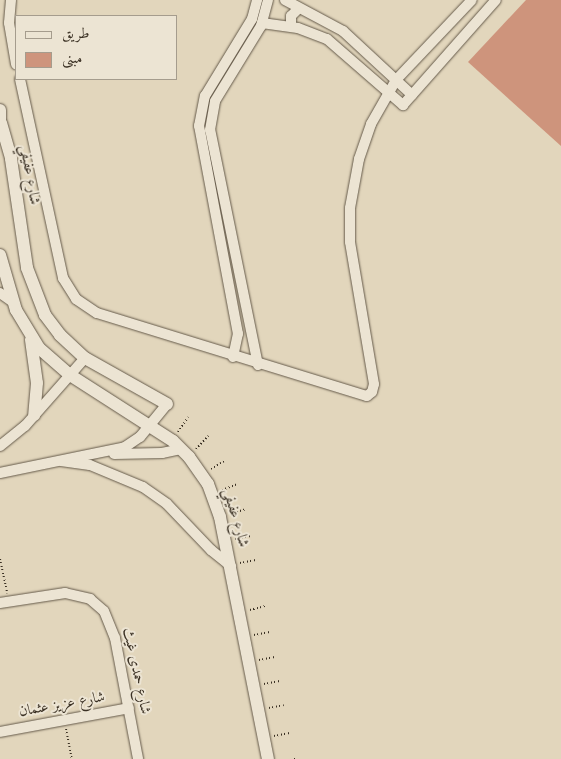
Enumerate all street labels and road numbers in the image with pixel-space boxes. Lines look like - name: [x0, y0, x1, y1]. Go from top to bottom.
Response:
- street label: شارع عفيفي: [15, 144, 43, 206]
- street label: شارع عفيفي: [218, 487, 252, 549]
- street label: شارع حمدى غيث: [118, 626, 154, 716]
- street label: شارع عزيز عثمان: [18, 689, 106, 721]

